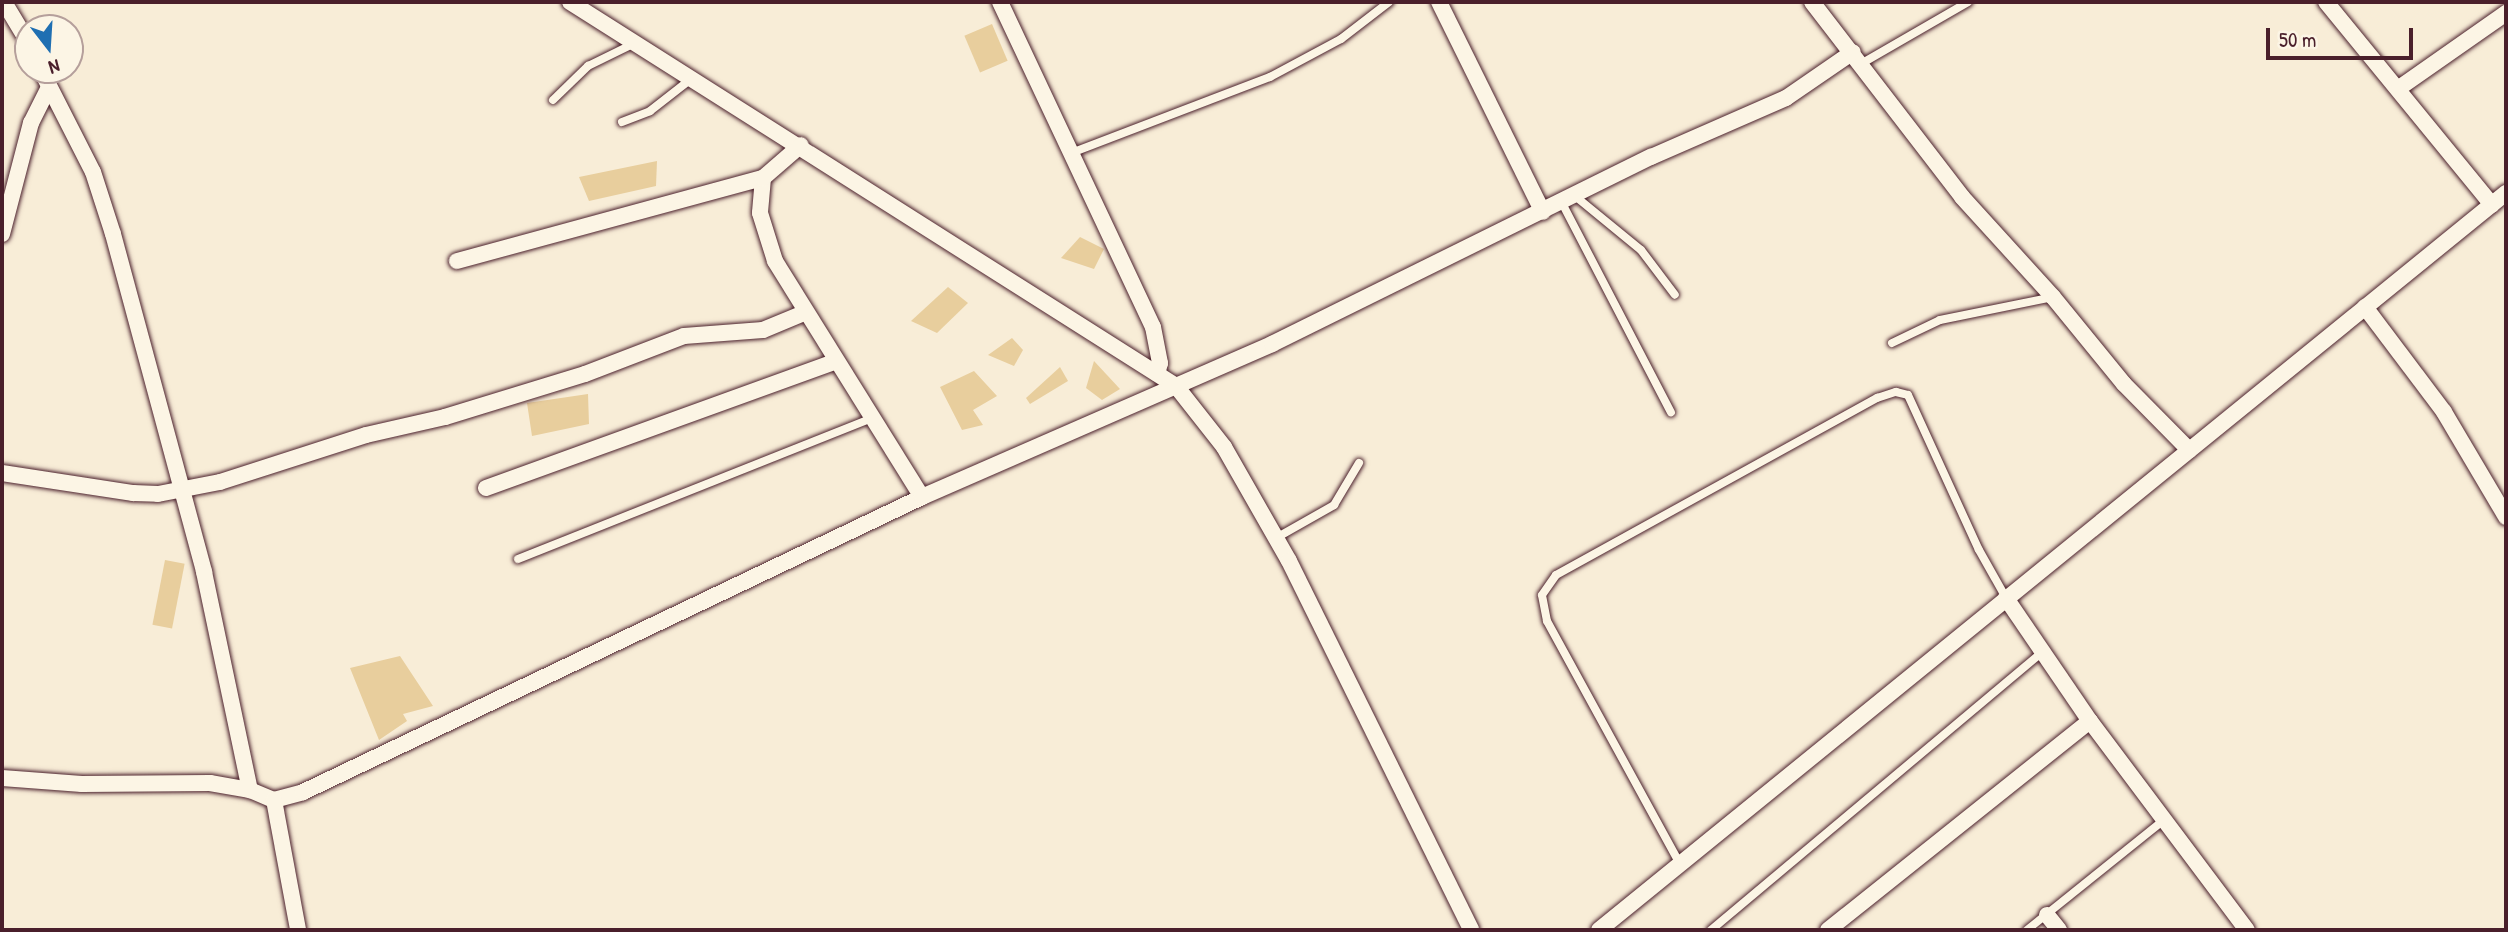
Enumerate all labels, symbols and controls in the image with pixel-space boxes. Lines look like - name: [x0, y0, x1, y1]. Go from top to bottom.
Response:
- north arrow: [14, 14, 84, 84]
- scale bar: [2270, 14, 2417, 58]
- text: 50 m: [2279, 25, 2316, 54]
- text: N: [46, 53, 63, 81]

